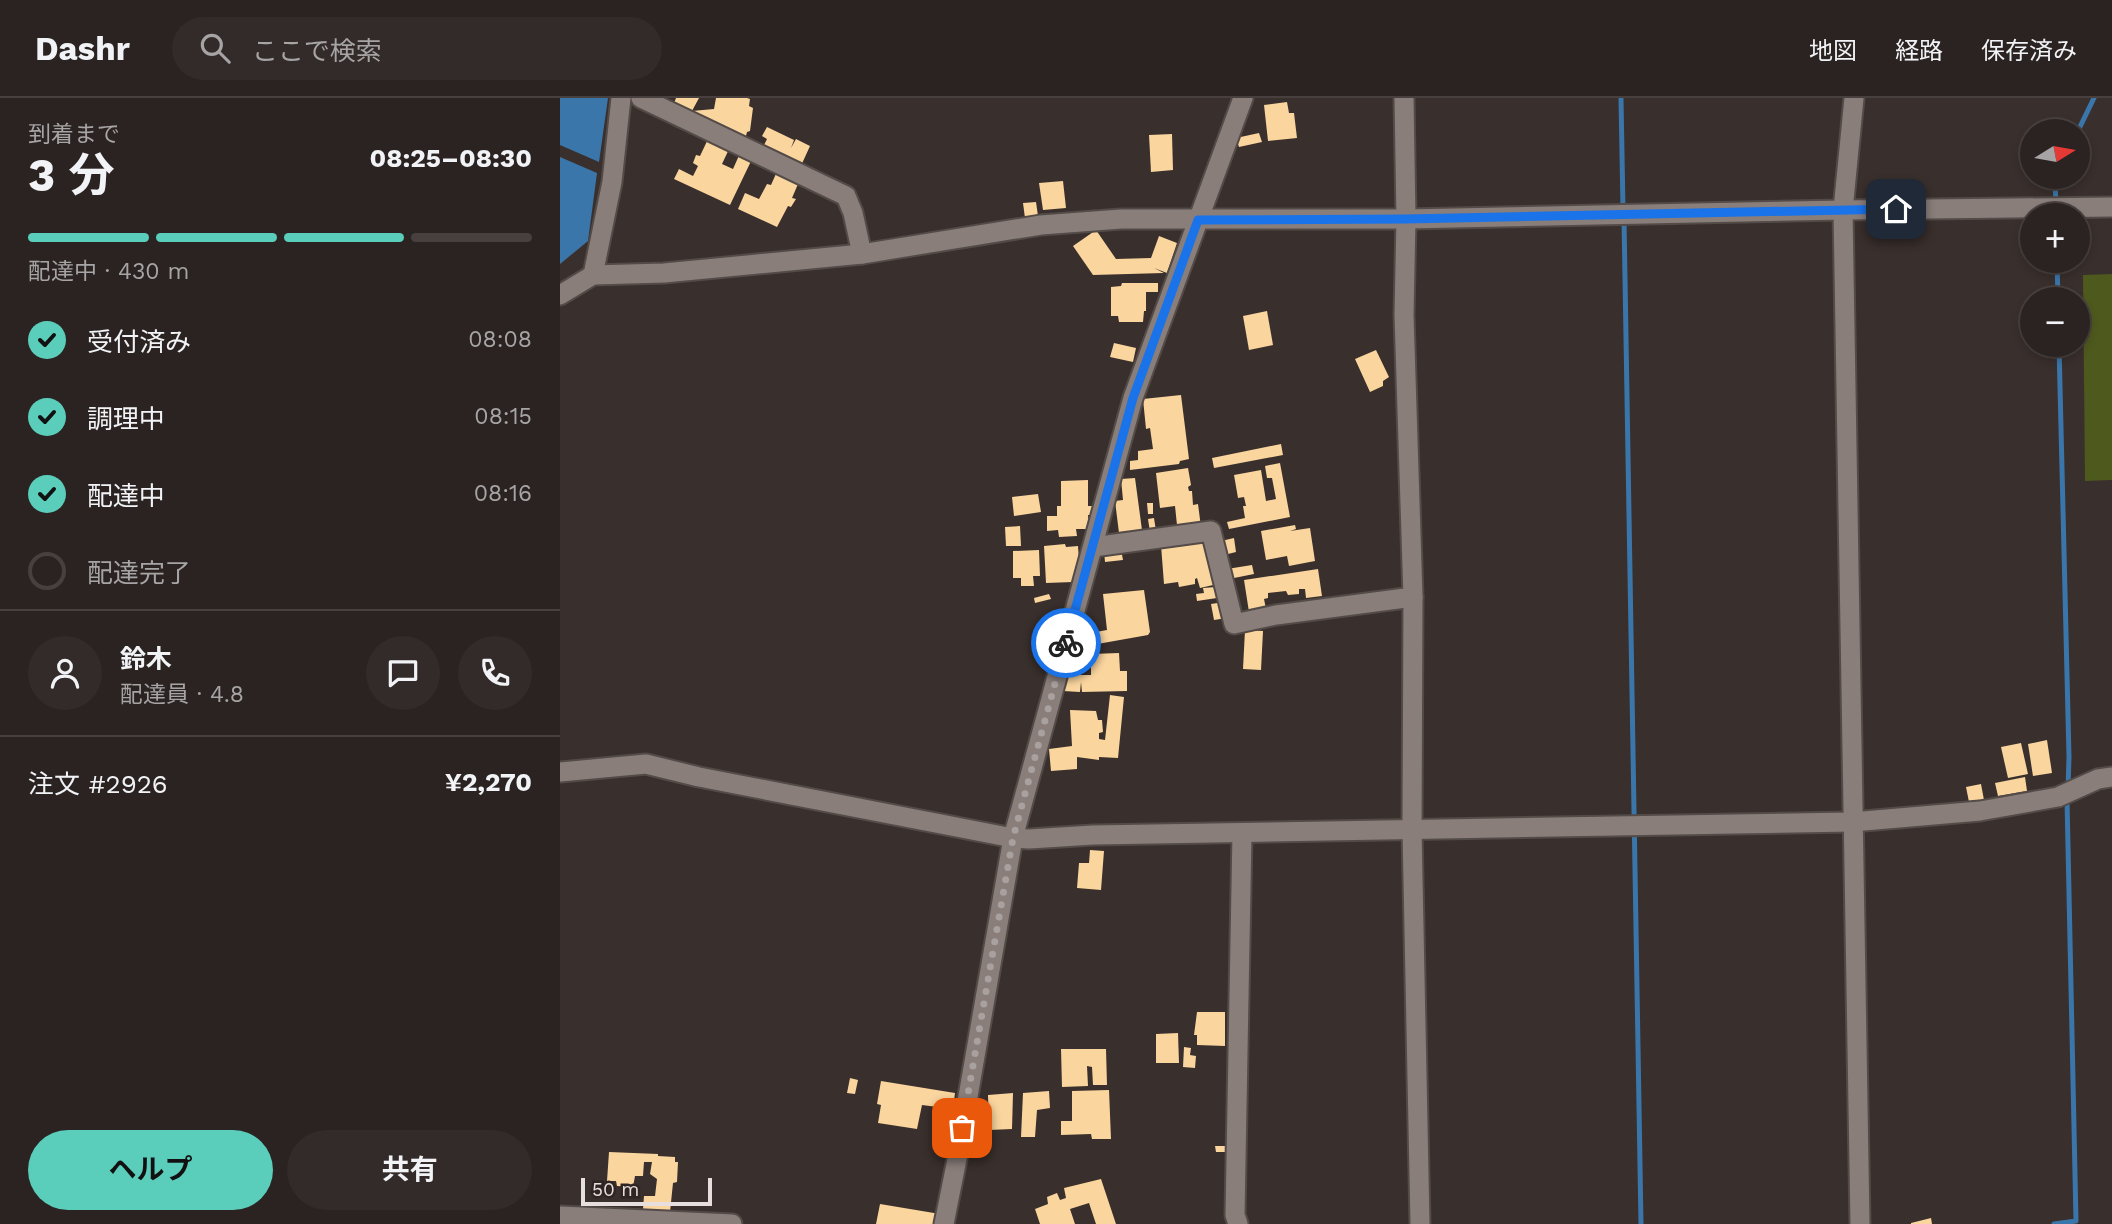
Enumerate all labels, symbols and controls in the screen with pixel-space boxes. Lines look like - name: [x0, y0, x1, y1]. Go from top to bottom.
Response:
- search box: [172, 17, 662, 80]
- text: Dashr: [35, 29, 130, 68]
- icon: search: [196, 29, 234, 67]
- text: ここで検索: [252, 36, 382, 66]
- text: 地図: [1809, 37, 1857, 65]
- text: 経路: [1895, 37, 1943, 65]
- text: 保存済み: [1981, 37, 2077, 65]
- north arrow: [2020, 119, 2090, 189]
- map controls: [2020, 119, 2090, 357]
- text: 到着まで: [28, 121, 120, 148]
- text: 08:25–08:30: [369, 143, 532, 173]
- text: 3 分: [28, 148, 114, 202]
- pin: [1866, 179, 1926, 239]
- icon: home: [1877, 190, 1915, 228]
- button: +: [2020, 203, 2090, 273]
- text: 配達中 · 430 m: [28, 258, 189, 285]
- button: −: [2020, 287, 2090, 357]
- icon: check: [28, 321, 66, 359]
- text: 08:08: [468, 326, 532, 353]
- text: 受付済み: [87, 327, 191, 357]
- icon: check: [28, 398, 66, 436]
- text: 08:15: [474, 403, 532, 430]
- text: 調理中: [87, 404, 165, 434]
- icon: check: [28, 475, 66, 513]
- text: 08:16: [474, 480, 532, 507]
- text: 配達中: [87, 481, 165, 511]
- text: 配達完了: [87, 558, 191, 588]
- courier: [1031, 608, 1101, 678]
- icon: bike: [1047, 624, 1085, 662]
- button: person: [28, 636, 102, 710]
- button: chat: [366, 636, 440, 710]
- button: phone: [458, 636, 532, 710]
- text: 鈴木: [120, 644, 172, 674]
- text: 配達員 · 4.8: [120, 681, 244, 708]
- text: ¥2,270: [445, 767, 532, 797]
- text: 注文 #2926: [28, 769, 168, 799]
- pin: [932, 1098, 992, 1158]
- icon: bag: [943, 1109, 981, 1147]
- button: ヘルプ: [28, 1130, 273, 1210]
- button: 共有: [287, 1130, 532, 1210]
- scale bar: [581, 1175, 712, 1207]
- text: 50 m: [592, 1178, 639, 1201]

